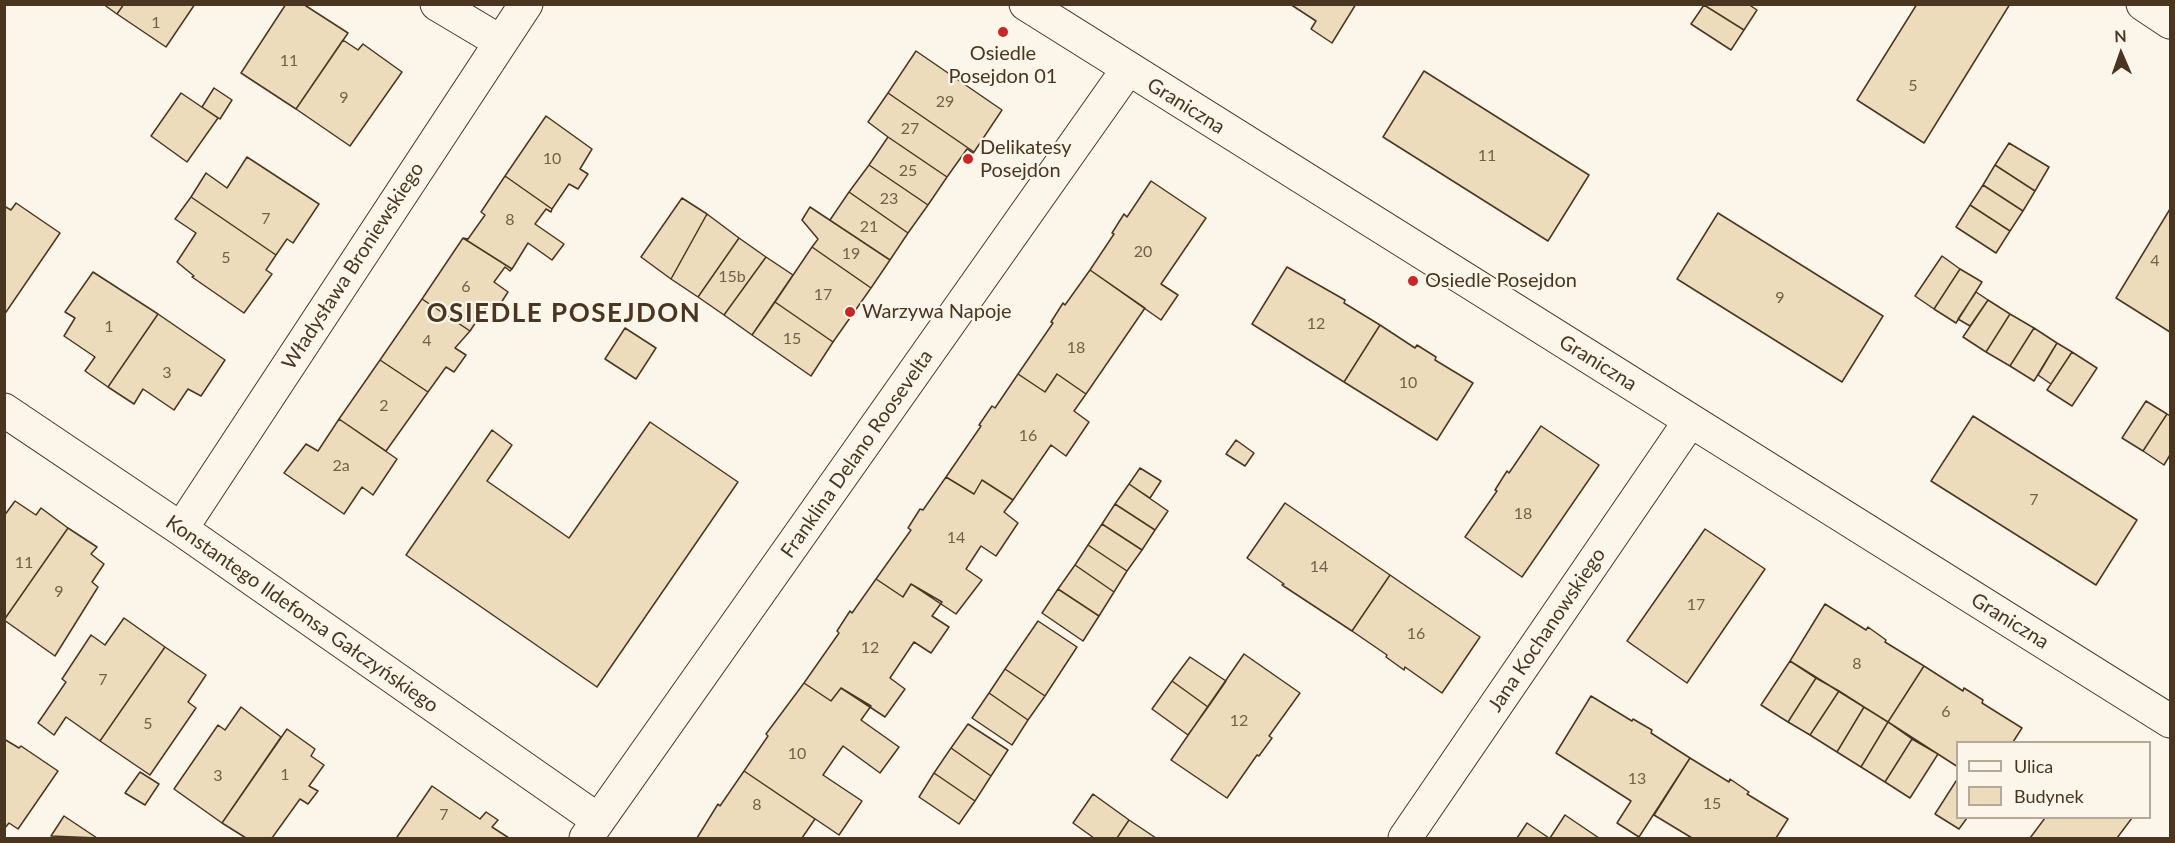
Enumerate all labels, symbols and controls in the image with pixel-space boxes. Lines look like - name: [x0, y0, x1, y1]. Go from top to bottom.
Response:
- house number: 1: [151, 13, 161, 33]
- north arrow: [2091, 24, 2151, 84]
- marker: Osiedle Posejdon 01: [996, 25, 1010, 39]
- text: N: [2114, 26, 2127, 45]
- place label: Osiedle Posejdon 01: [949, 42, 1057, 89]
- house number: 11: [280, 51, 298, 71]
- street label: Graniczna: [1143, 73, 1229, 139]
- house number: 5: [1908, 76, 1918, 96]
- house number: 9: [339, 88, 349, 108]
- house number: 29: [936, 92, 954, 112]
- house number: 27: [901, 119, 919, 139]
- place label: Delikatesy Posejdon: [980, 136, 1072, 183]
- house number: 11: [1478, 146, 1496, 166]
- house number: 10: [543, 149, 561, 169]
- marker: Delikatesy Posejdon: [961, 152, 975, 166]
- street label: Władysława Broniewskiego: [277, 158, 429, 374]
- house number: 25: [899, 161, 917, 181]
- house number: 23: [880, 189, 898, 209]
- house number: 7: [261, 209, 271, 229]
- house number: 8: [505, 210, 515, 230]
- house number: 21: [860, 217, 878, 237]
- house number: 20: [1134, 242, 1152, 262]
- house number: 19: [842, 244, 860, 264]
- house number: 5: [221, 248, 231, 268]
- house number: 4: [2150, 251, 2160, 271]
- house number: 15b: [718, 267, 746, 287]
- place label: Osiedle Posejdon: [1425, 269, 1577, 293]
- marker: Osiedle Posejdon: [1406, 274, 1420, 288]
- house number: 6: [461, 277, 471, 297]
- house number: 17: [814, 285, 832, 305]
- house number: 9: [1775, 288, 1785, 308]
- district label: OSIEDLE POSEJDON: [427, 298, 701, 330]
- place label: Warzywa Napoje: [862, 300, 1012, 324]
- marker: Warzywa Napoje: [843, 305, 857, 319]
- house number: 12: [1307, 314, 1325, 334]
- house number: 1: [104, 317, 114, 337]
- house number: 15: [783, 329, 801, 349]
- street label: Graniczna: [1555, 330, 1641, 396]
- house number: 4: [422, 331, 432, 351]
- house number: 18: [1067, 338, 1085, 358]
- street label: Franklina Delano Roosevelta: [776, 345, 938, 563]
- house number: 3: [162, 363, 172, 383]
- house number: 10: [1399, 373, 1417, 393]
- house number: 2: [379, 396, 389, 416]
- house number: 16: [1019, 426, 1037, 446]
- house number: 2a: [332, 456, 350, 476]
- house number: 7: [2029, 490, 2039, 510]
- house number: 18: [1514, 504, 1532, 524]
- street label: Konstantego Ildefonsa Gałczyńskiego: [161, 510, 443, 718]
- house number: 14: [947, 528, 965, 548]
- street label: Jana Kochanowskiego: [1483, 544, 1611, 716]
- house number: 11: [15, 553, 33, 573]
- house number: 14: [1310, 557, 1328, 577]
- house number: 9: [54, 582, 64, 602]
- street label: Graniczna: [1967, 588, 2053, 654]
- house number: 17: [1687, 595, 1705, 615]
- house number: 16: [1407, 624, 1425, 644]
- house number: 12: [861, 638, 879, 658]
- house number: 8: [1852, 654, 1862, 674]
- house number: 7: [98, 670, 108, 690]
- house number: 6: [1941, 702, 1951, 722]
- house number: 12: [1230, 711, 1248, 731]
- house number: 5: [143, 714, 153, 734]
- legend: [1956, 741, 2151, 819]
- house number: 10: [788, 744, 806, 764]
- text: Ulica: [2014, 755, 2053, 777]
- house number: 1: [280, 765, 290, 785]
- house number: 3: [213, 766, 223, 786]
- house number: 13: [1628, 769, 1646, 789]
- text: Budynek: [2014, 785, 2084, 807]
- house number: 15: [1703, 794, 1721, 814]
- house number: 8: [752, 795, 762, 815]
- house number: 7: [439, 805, 449, 825]

